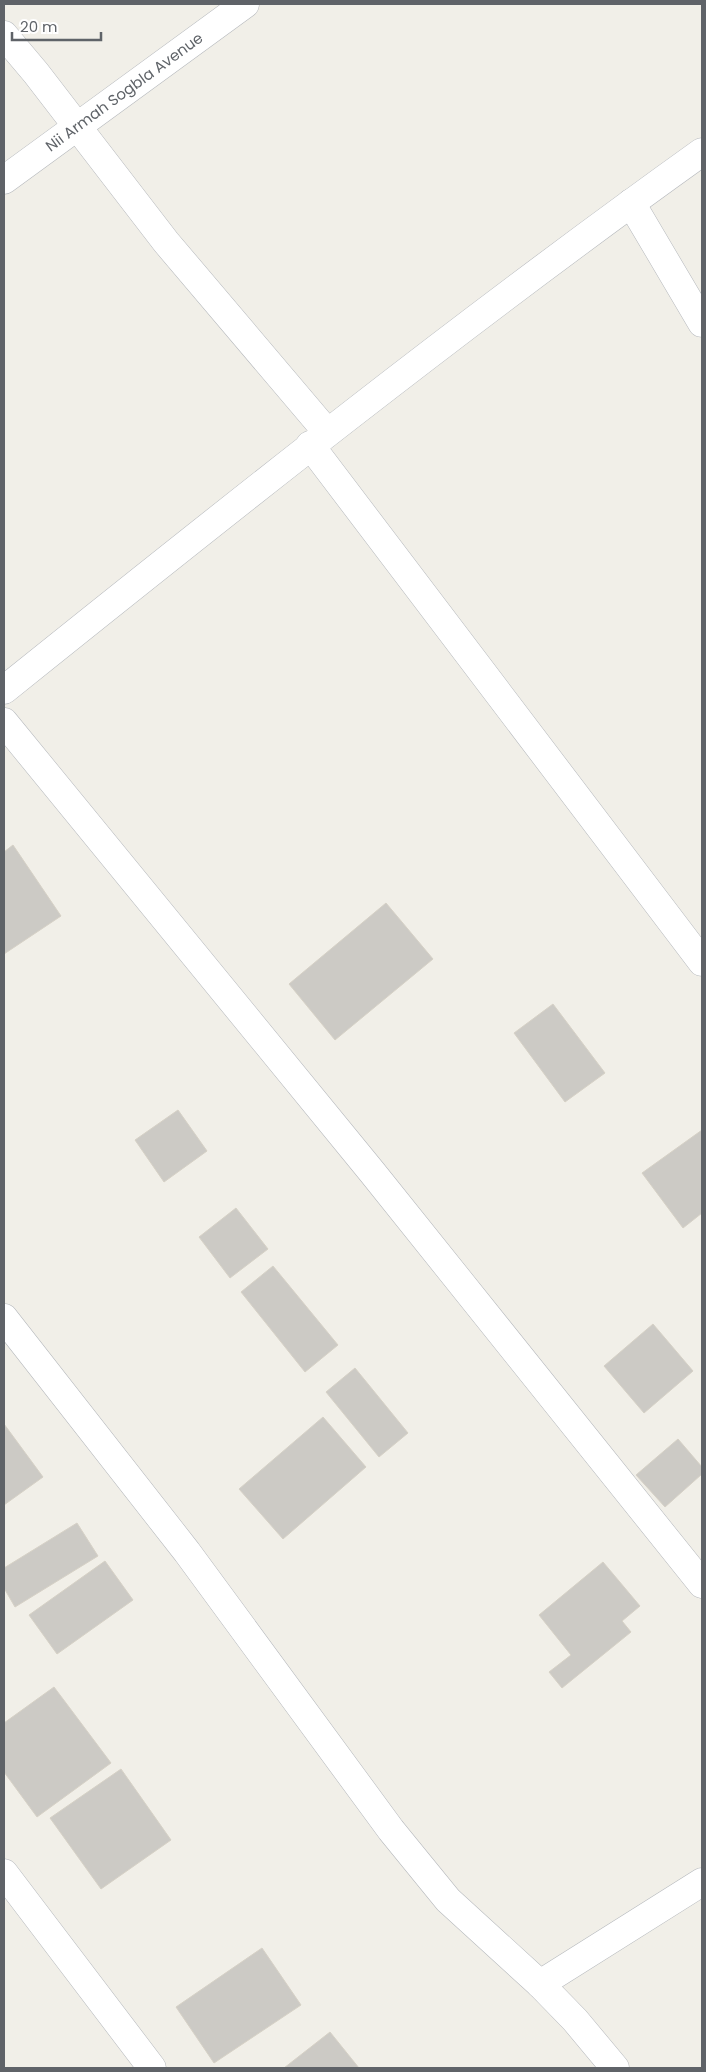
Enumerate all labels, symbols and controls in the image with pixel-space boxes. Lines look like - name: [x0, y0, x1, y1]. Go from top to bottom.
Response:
- scale bar: [12, 10, 101, 42]
- text: 20 m: [20, 16, 58, 37]
- street label: Nii Armah Sogbla Avenue: [41, 27, 207, 156]

